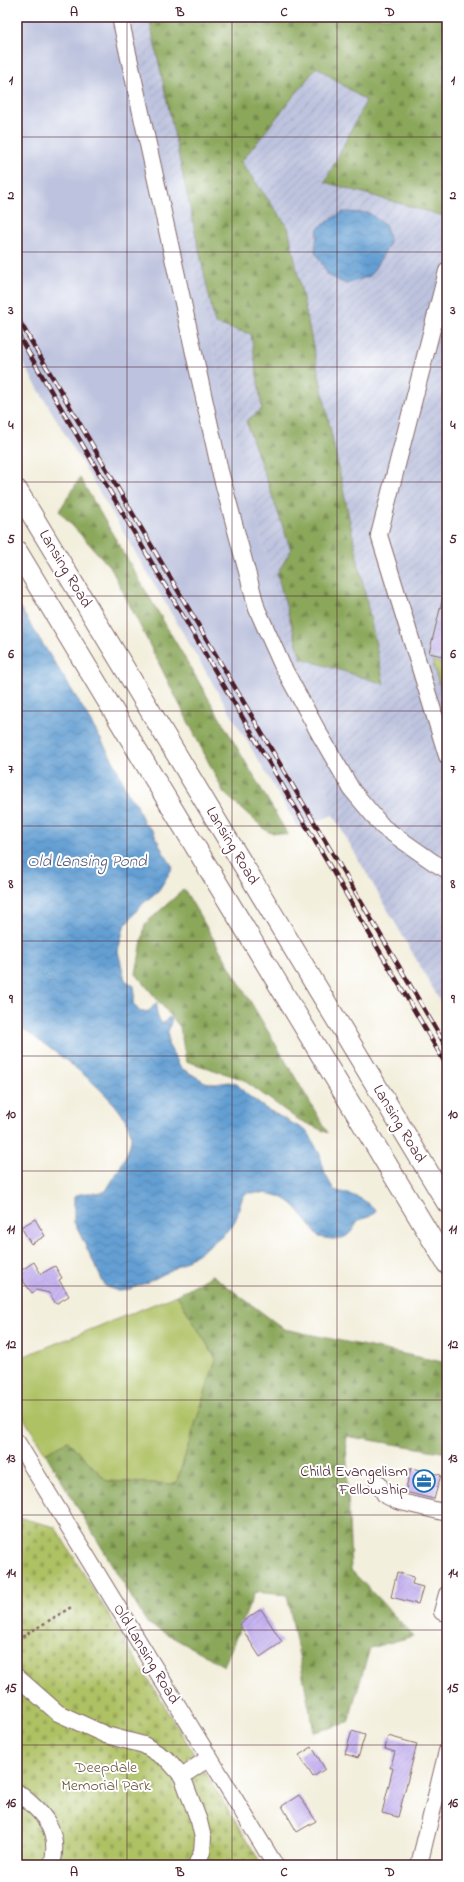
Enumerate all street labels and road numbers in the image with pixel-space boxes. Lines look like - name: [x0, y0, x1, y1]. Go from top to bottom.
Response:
- street label: Lansing Road: [32, 525, 98, 613]
- street label: Lansing Road: [199, 802, 265, 890]
- street label: Lansing Road: [366, 1080, 432, 1168]
- street label: Old Lansing Road: [106, 1599, 186, 1709]

